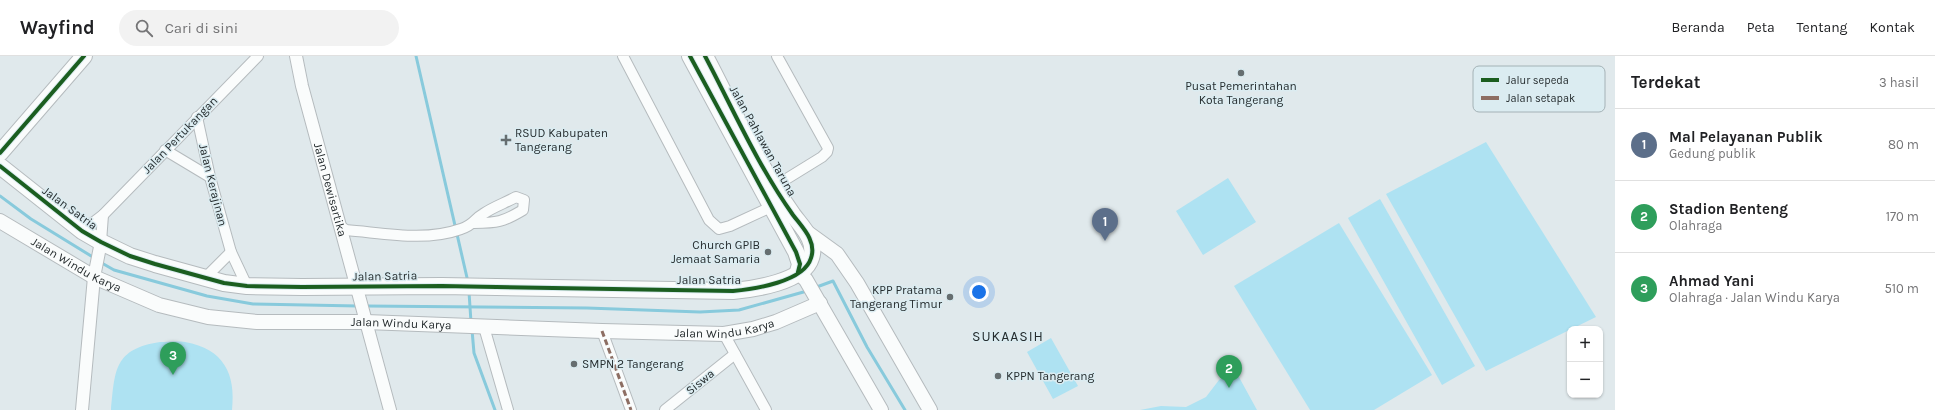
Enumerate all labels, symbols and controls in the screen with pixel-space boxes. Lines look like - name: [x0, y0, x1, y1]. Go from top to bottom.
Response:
- search box: [119, 10, 399, 46]
- text: Wayfind: [20, 17, 95, 39]
- icon: search: [133, 17, 155, 39]
- text: Cari di sini: [165, 19, 238, 37]
- text: Beranda: [1672, 19, 1725, 36]
- text: Peta: [1747, 19, 1775, 36]
- text: Tentang: [1797, 19, 1848, 36]
- text: Kontak: [1870, 19, 1915, 36]
- legend: [1473, 66, 1605, 112]
- marker: Pusat Pemerintahan Kota Tangerang: [1236, 68, 1246, 78]
- text: Terdekat: [1631, 72, 1700, 92]
- text: Jalur sepeda: [1506, 74, 1569, 87]
- text: 3 hasil: [1879, 75, 1919, 90]
- place label: Pusat Pemerintahan Kota Tangerang: [1185, 79, 1297, 107]
- street label: Jalan Pahlawan Taruna: [727, 83, 799, 199]
- text: Jalan setapak: [1506, 92, 1575, 105]
- street label: Jalan Pertukangan: [140, 94, 220, 176]
- place label: RSUD Kabupaten Tangerang: [515, 126, 608, 154]
- text: Mal Pelayanan Publik: [1669, 128, 1823, 146]
- marker: RSUD Kabupaten Tangerang: [500, 134, 512, 146]
- text: 1: [1642, 137, 1646, 152]
- text: 80 m: [1888, 137, 1919, 152]
- street label: Jalan Dewisartika: [311, 141, 350, 238]
- street label: Jalan Kerajinan: [196, 142, 230, 228]
- text: Gedung publik: [1669, 146, 1756, 161]
- street label: Jalan Satria: [40, 183, 100, 233]
- text: Stadion Benteng: [1669, 200, 1788, 218]
- pin: 1: [1092, 208, 1118, 241]
- text: 2: [1640, 209, 1648, 224]
- text: 170 m: [1886, 209, 1919, 224]
- text: Olahraga: [1669, 218, 1722, 233]
- street label: Jalan Windu Karya: [29, 234, 123, 295]
- place label: Church GPIB Jemaat Samaria: [671, 238, 760, 266]
- marker: Church GPIB Jemaat Samaria: [763, 247, 773, 257]
- street label: Jalan Satria: [353, 268, 417, 284]
- text: Ahmad Yani: [1669, 272, 1755, 290]
- street label: Jalan Satria: [677, 273, 741, 287]
- text: 3: [1640, 281, 1648, 296]
- text: 510 m: [1884, 281, 1919, 296]
- your location: [969, 282, 989, 302]
- place label: KPP Pratama Tangerang Timur: [850, 283, 943, 311]
- text: Olahraga · Jalan Windu Karya: [1669, 290, 1840, 305]
- marker: KPP Pratama Tangerang Timur: [945, 292, 955, 302]
- street label: Jalan Windu Karya: [351, 315, 452, 332]
- street label: Jalan Windu Karya: [674, 316, 776, 341]
- map controls: [1567, 326, 1603, 398]
- button: +: [1567, 326, 1603, 362]
- district label: SUKAASIH: [972, 328, 1044, 345]
- pin: 3: [160, 342, 186, 375]
- pin: 2: [1216, 355, 1242, 388]
- place label: SMPN 2 Tangerang: [582, 357, 684, 371]
- marker: SMPN 2 Tangerang: [569, 359, 579, 369]
- button: −: [1567, 362, 1603, 398]
- street label: Siswa: [683, 366, 717, 398]
- place label: KPPN Tangerang: [1006, 369, 1095, 383]
- marker: KPPN Tangerang: [993, 371, 1003, 381]

